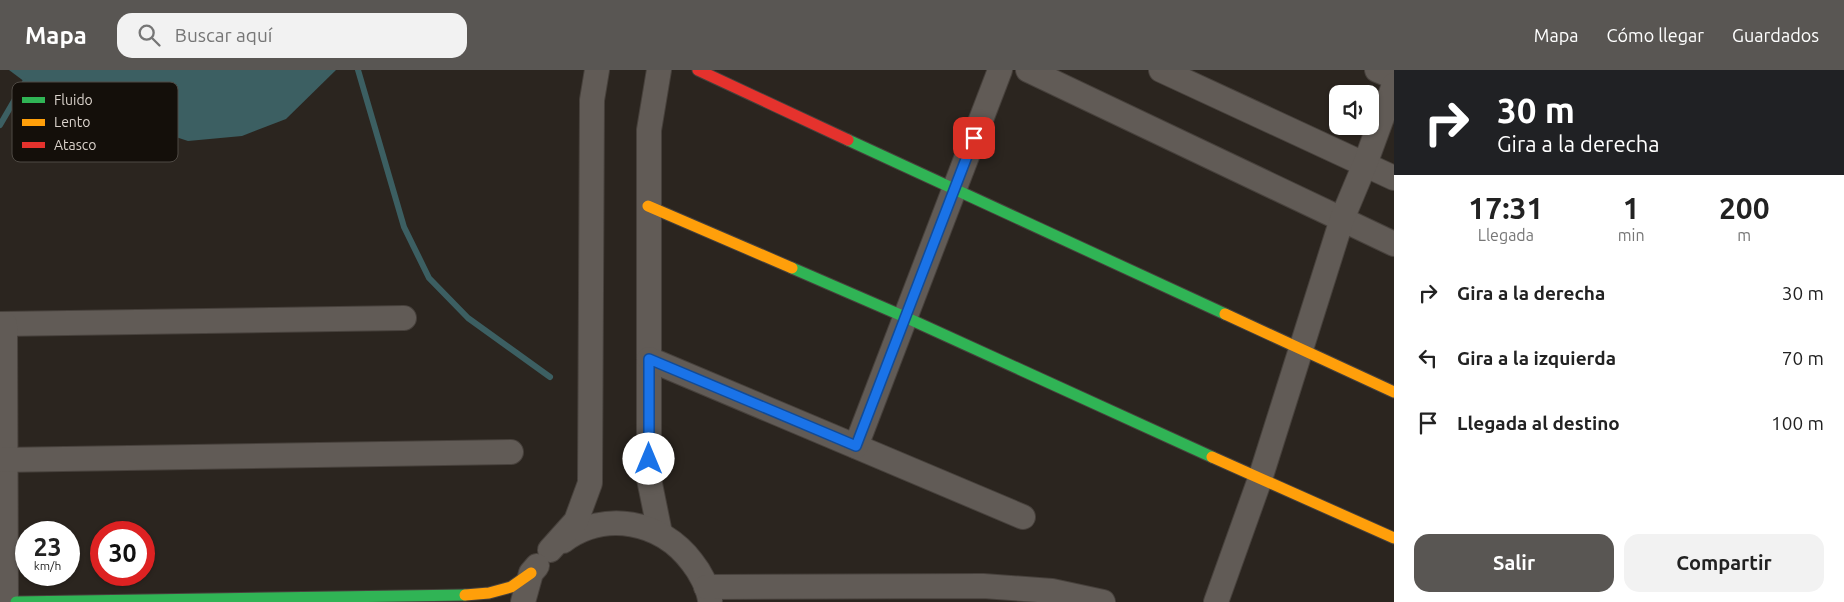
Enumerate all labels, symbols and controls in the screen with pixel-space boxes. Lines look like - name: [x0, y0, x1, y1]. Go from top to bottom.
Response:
- search box: [117, 13, 467, 58]
- icon: search: [135, 21, 163, 49]
- text: Mapa: [25, 22, 87, 49]
- text: Buscar aquí: [175, 24, 272, 46]
- text: Mapa: [1534, 25, 1579, 45]
- text: Cómo llegar: [1607, 25, 1704, 45]
- text: Guardados: [1732, 25, 1819, 45]
- legend: [12, 82, 178, 162]
- map controls: [1329, 85, 1379, 135]
- button: sound: [1329, 85, 1379, 135]
- icon: right: [1414, 90, 1479, 155]
- text: 30 m: [1497, 90, 1575, 130]
- text: Fluido: [54, 92, 93, 108]
- text: Lento: [54, 114, 91, 130]
- pin: [953, 117, 995, 159]
- icon: arrive: [960, 124, 988, 152]
- text: Gira a la derecha: [1497, 131, 1660, 156]
- text: Atasco: [54, 137, 97, 153]
- text: 17:31: [1468, 191, 1543, 225]
- text: 1: [1623, 191, 1640, 225]
- text: 200: [1719, 191, 1770, 225]
- text: Llegada: [1478, 226, 1534, 244]
- text: min: [1618, 226, 1645, 244]
- text: m: [1737, 226, 1751, 244]
- icon: right: [1414, 279, 1442, 307]
- text: Gira a la derecha: [1457, 282, 1605, 304]
- text: 30 m: [1782, 282, 1824, 304]
- icon: left: [1414, 344, 1442, 372]
- text: Gira a la izquierda: [1457, 347, 1616, 369]
- text: 70 m: [1782, 347, 1824, 369]
- icon: arrive: [1414, 409, 1442, 437]
- text: Llegada al destino: [1457, 412, 1620, 434]
- text: 100 m: [1771, 412, 1824, 434]
- position arrow: [622, 432, 674, 484]
- speed limit sign: 30: [90, 521, 155, 586]
- text: 23: [33, 533, 62, 561]
- button: Salir: [1414, 534, 1614, 592]
- button: Compartir: [1624, 534, 1824, 592]
- text: km/h: [34, 559, 61, 572]

